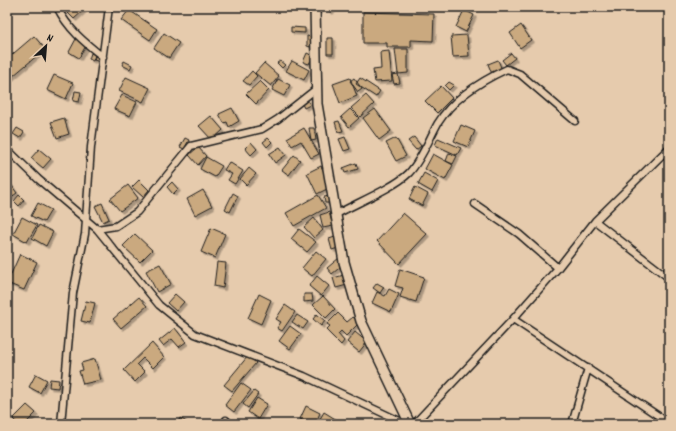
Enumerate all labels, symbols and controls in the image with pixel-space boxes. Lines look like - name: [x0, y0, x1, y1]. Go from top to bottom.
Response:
- north arrow: [26, 26, 66, 66]
- text: N: [44, 30, 56, 47]

